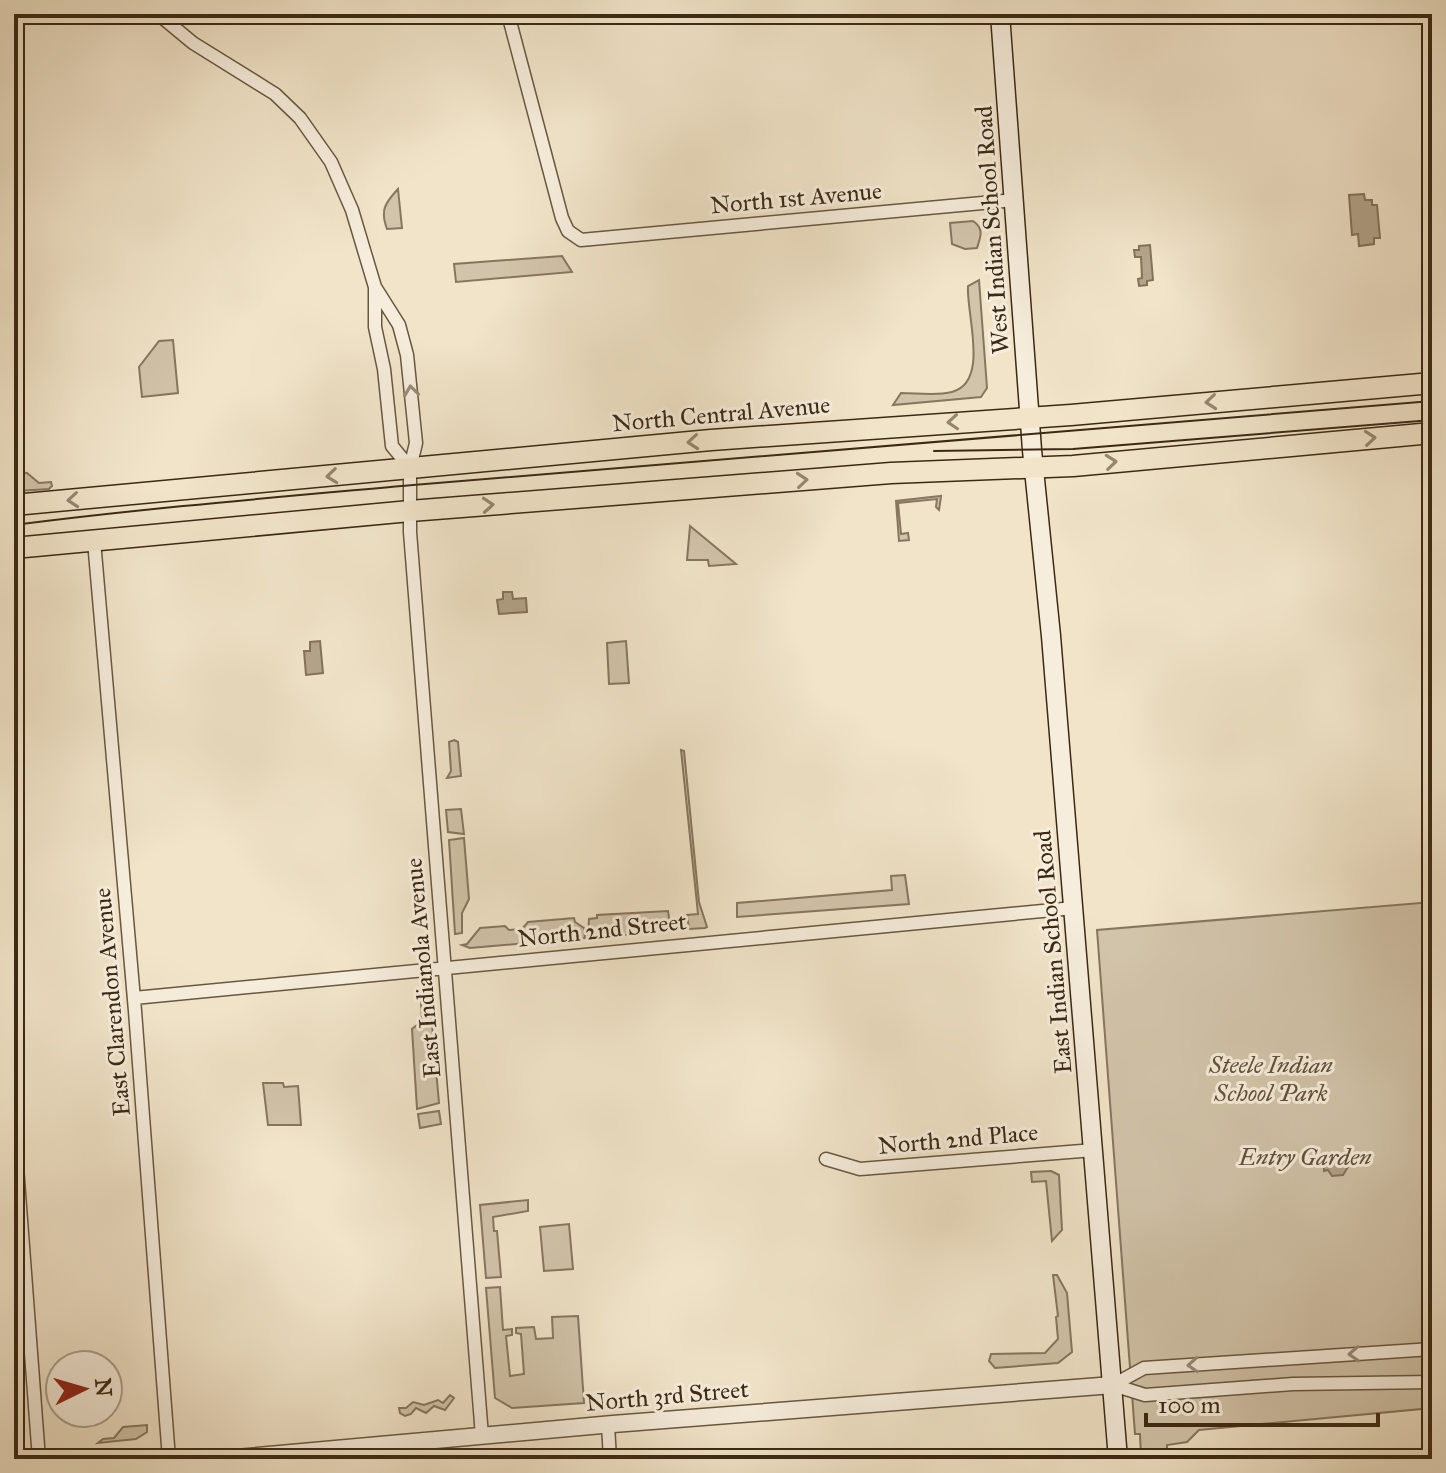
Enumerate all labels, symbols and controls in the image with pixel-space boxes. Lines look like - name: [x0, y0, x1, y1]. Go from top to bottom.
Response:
- street label: West Indian School Road: [968, 105, 1016, 355]
- street label: North 1st Avenue: [709, 176, 883, 220]
- one-way arrow: [403, 384, 420, 398]
- street label: North Central Avenue: [611, 390, 831, 438]
- one-way arrow: [1204, 394, 1217, 411]
- one-way arrow: [946, 413, 959, 430]
- one-way arrow: [1364, 430, 1377, 447]
- one-way arrow: [686, 433, 699, 450]
- one-way arrow: [1105, 453, 1118, 470]
- one-way arrow: [325, 467, 338, 484]
- one-way arrow: [796, 472, 809, 489]
- one-way arrow: [66, 491, 79, 508]
- one-way arrow: [482, 497, 495, 514]
- street label: East Indian School Road: [1027, 829, 1079, 1075]
- street label: East Indianola Avenue: [398, 857, 448, 1079]
- street label: East Clarendon Avenue: [87, 887, 137, 1117]
- street label: North 2nd Street: [516, 906, 688, 954]
- park label: Steele Indian School Park: [1208, 1050, 1333, 1108]
- street label: North 2nd Place: [877, 1117, 1039, 1161]
- park label: Entry Garden: [1237, 1142, 1372, 1172]
- one-way arrow: [1347, 1345, 1360, 1362]
- north arrow: [44, 1349, 124, 1429]
- one-way arrow: [1186, 1356, 1199, 1373]
- street label: North 3rd Street: [584, 1374, 750, 1418]
- text: N: [89, 1377, 118, 1398]
- scale bar: [1146, 1377, 1378, 1427]
- text: 100 m: [1158, 1390, 1221, 1420]

